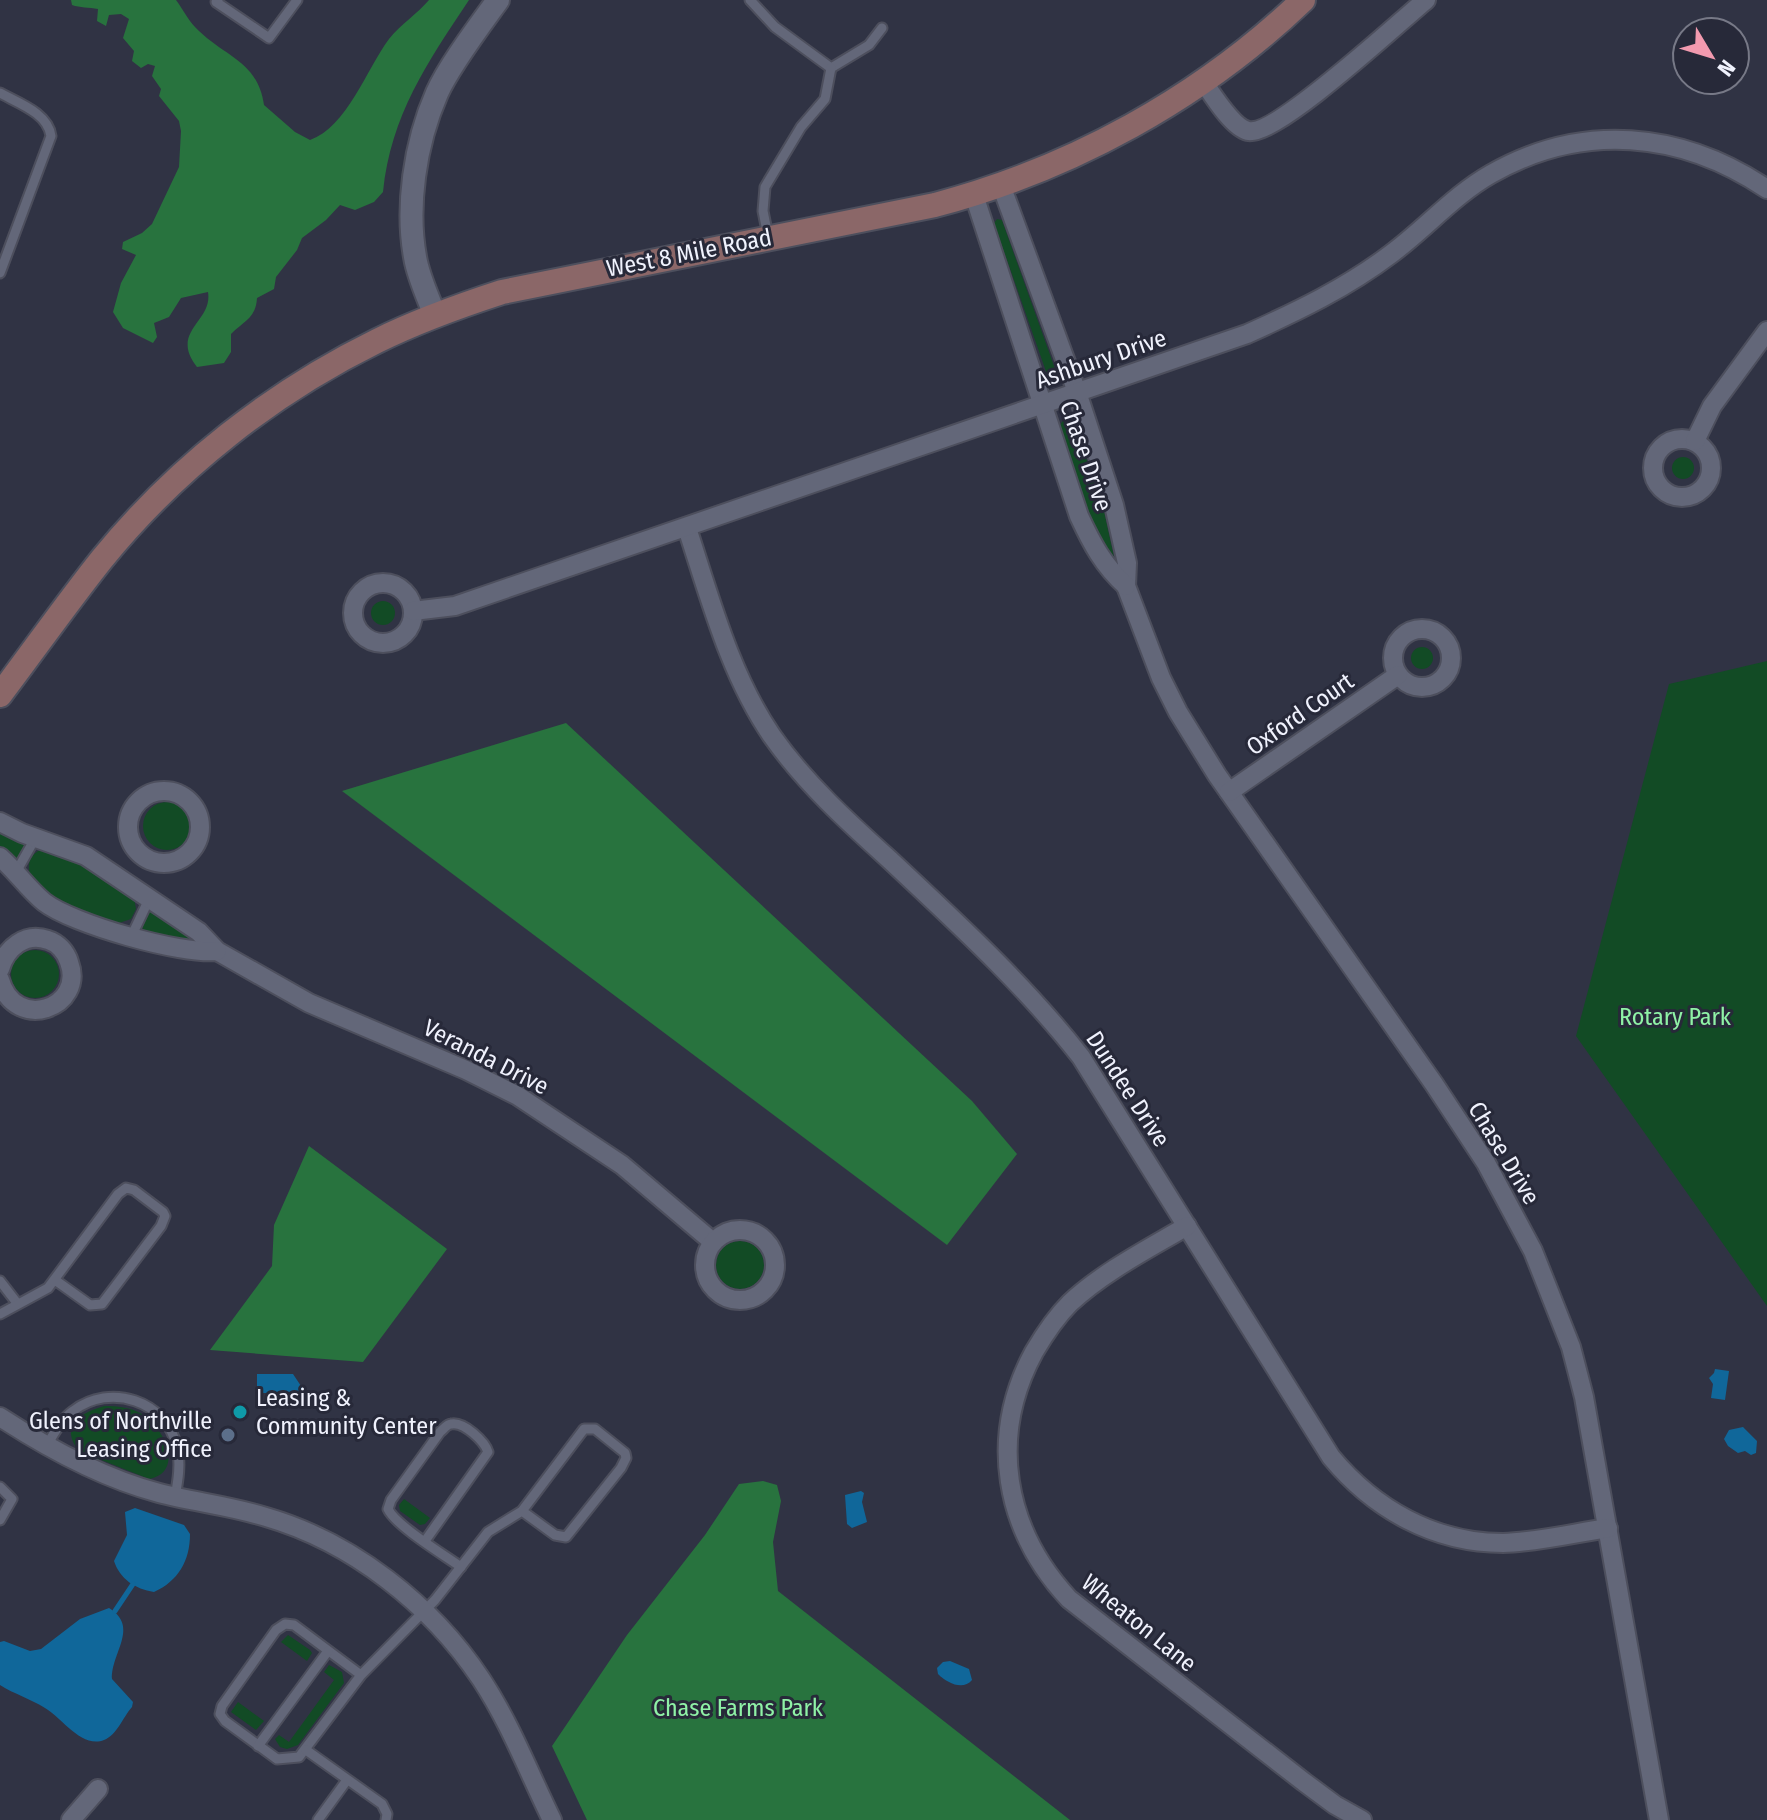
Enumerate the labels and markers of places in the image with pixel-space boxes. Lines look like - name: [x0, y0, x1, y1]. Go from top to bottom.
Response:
- place label: Leasing & Community Center: [256, 1384, 437, 1440]
- marker: Leasing & Community Center: [231, 1403, 249, 1421]
- place label: Glens of Northville Leasing Office: [29, 1407, 212, 1463]
- marker: Glens of Northville Leasing Office: [219, 1426, 237, 1444]

